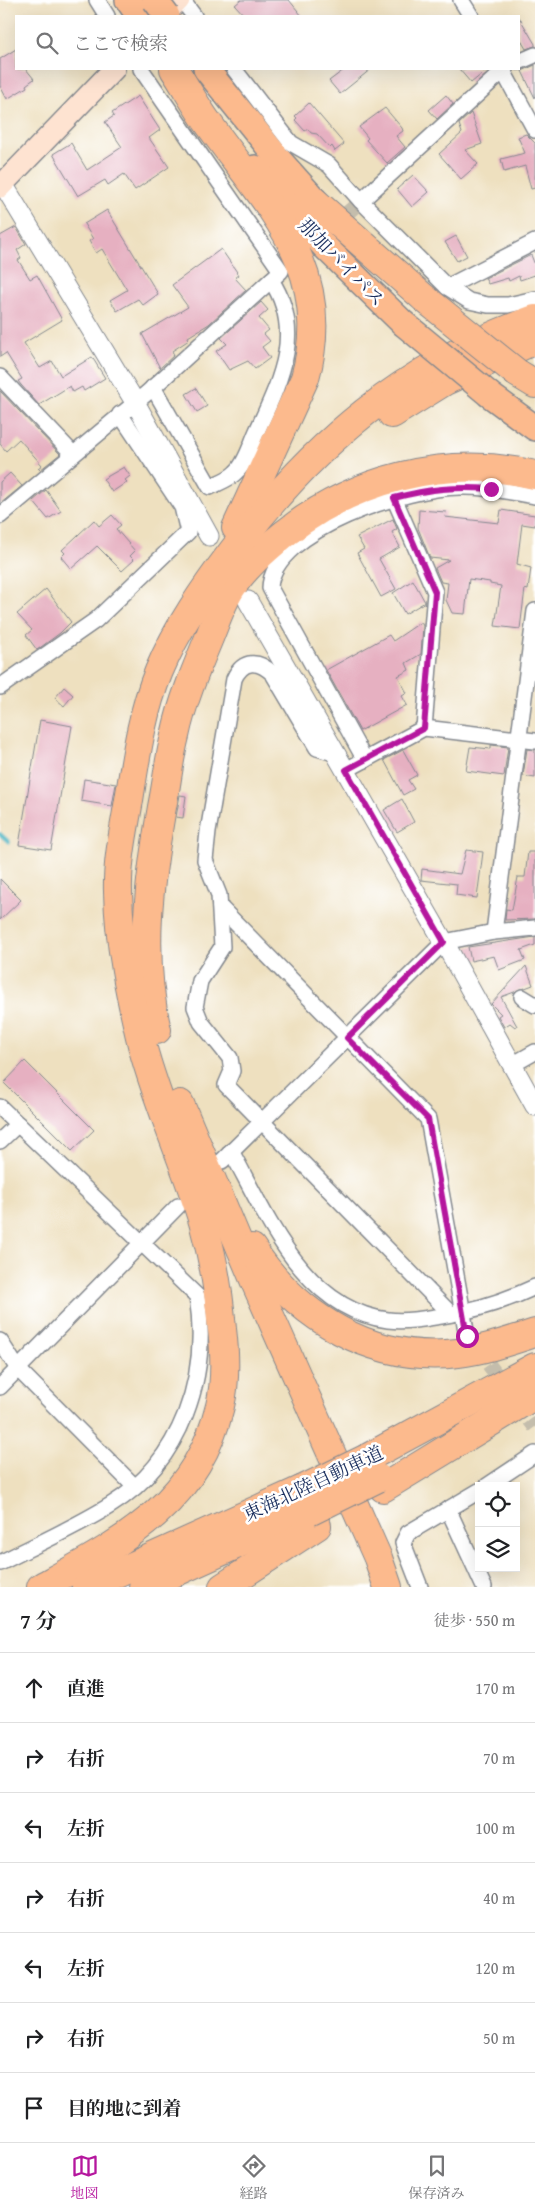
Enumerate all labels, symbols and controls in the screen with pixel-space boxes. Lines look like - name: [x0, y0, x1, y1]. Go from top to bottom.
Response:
- search box: [15, 15, 520, 70]
- icon: search: [33, 29, 61, 57]
- text: ここで検索: [73, 29, 168, 57]
- street label: 那加バイパス: [292, 211, 392, 313]
- route end: [480, 478, 503, 501]
- route start: [456, 1325, 479, 1348]
- street label: 東海北陸自動車道: [238, 1438, 388, 1528]
- map controls: [475, 1482, 520, 1572]
- button: locate: [475, 1482, 520, 1527]
- button: layers: [475, 1527, 520, 1572]
- text: 7 分: [20, 1605, 57, 1636]
- text: 徒歩 · 550 m: [434, 1608, 515, 1632]
- icon: ahead: [20, 1674, 48, 1702]
- text: 直進: [67, 1674, 105, 1702]
- text: 170 m: [475, 1676, 515, 1700]
- icon: right: [20, 1744, 48, 1772]
- text: 右折: [67, 1744, 105, 1772]
- text: 70 m: [483, 1746, 515, 1770]
- icon: left: [20, 1814, 48, 1842]
- text: 左折: [67, 1814, 105, 1842]
- text: 100 m: [475, 1816, 515, 1840]
- icon: right: [20, 1884, 48, 1912]
- text: 右折: [67, 1884, 105, 1912]
- text: 40 m: [483, 1886, 515, 1910]
- icon: left: [20, 1954, 48, 1982]
- text: 左折: [67, 1954, 105, 1982]
- text: 120 m: [475, 1956, 515, 1980]
- icon: right: [20, 2024, 48, 2052]
- text: 右折: [67, 2024, 105, 2052]
- text: 50 m: [483, 2026, 515, 2050]
- icon: arrive: [20, 2094, 48, 2122]
- text: 目的地に到着: [67, 2094, 181, 2122]
- tab: 地図: [71, 2152, 99, 2203]
- tab: 経路: [240, 2152, 268, 2203]
- tab: 保存済み: [409, 2152, 465, 2203]

